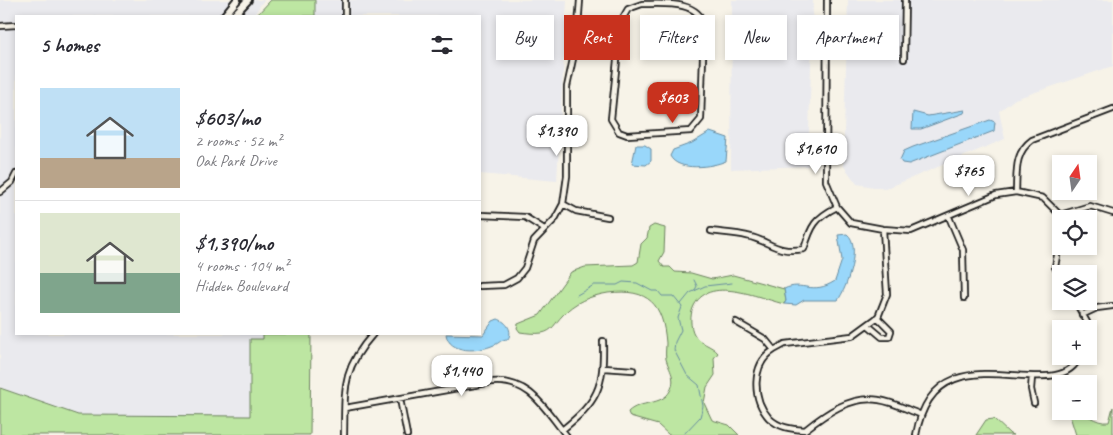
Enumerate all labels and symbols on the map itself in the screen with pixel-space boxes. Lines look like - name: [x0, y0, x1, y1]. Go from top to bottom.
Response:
- pin: $603: [643, 82, 703, 124]
- pin: $1,390: [516, 114, 598, 157]
- pin: $1,610: [775, 132, 857, 175]
- pin: $765: [939, 154, 999, 197]
- north arrow: [1052, 155, 1098, 200]
- pin: $1,440: [421, 354, 503, 397]

